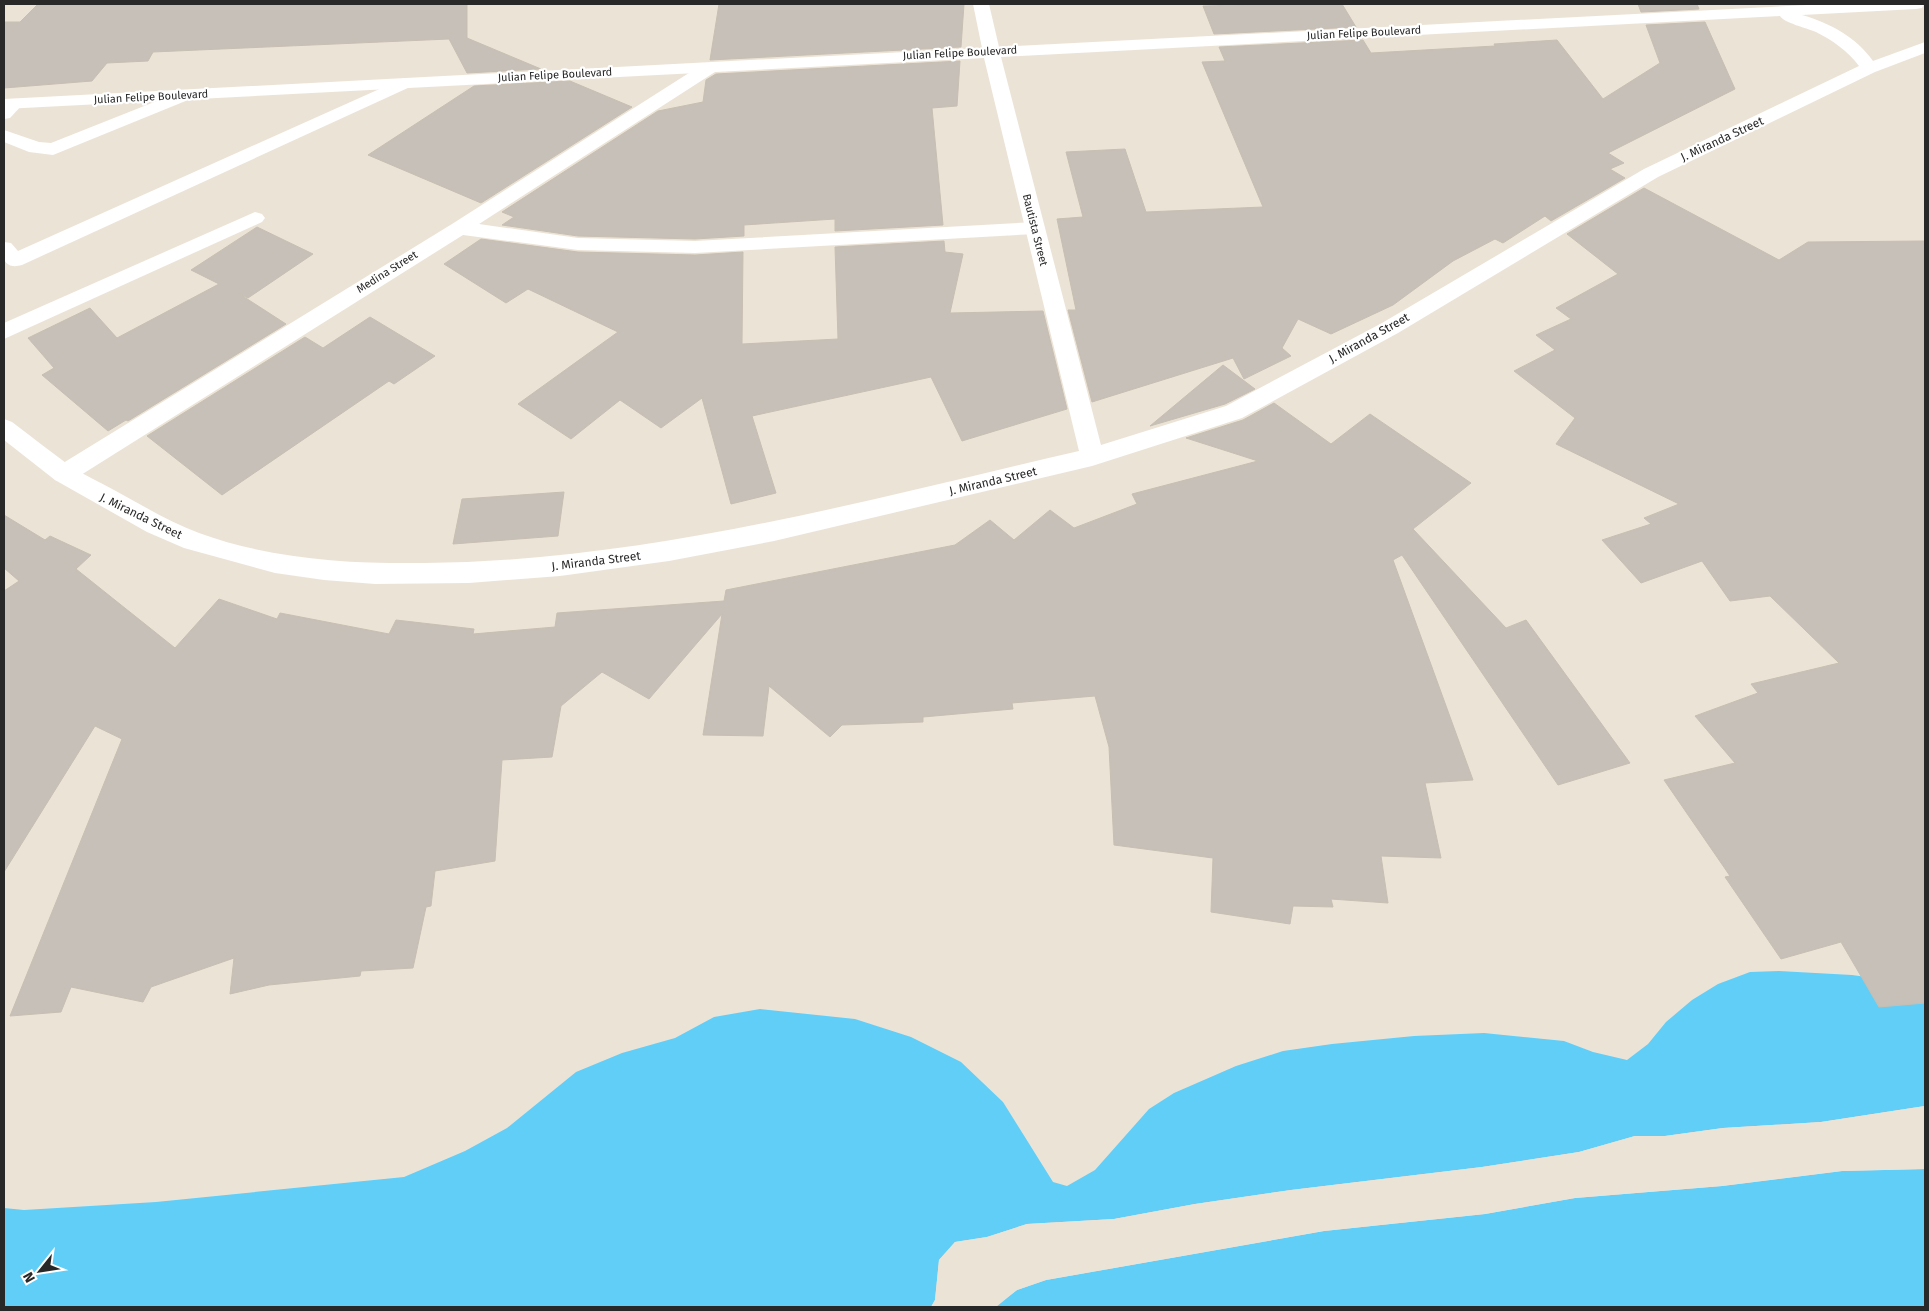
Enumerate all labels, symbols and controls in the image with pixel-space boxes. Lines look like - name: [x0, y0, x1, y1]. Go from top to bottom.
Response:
- street label: Julian Felipe Boulevard: [1306, 24, 1422, 42]
- street label: Julian Felipe Boulevard: [902, 44, 1018, 62]
- street label: Julian Felipe Boulevard: [497, 66, 613, 84]
- street label: Julian Felipe Boulevard: [93, 88, 209, 106]
- street label: J. Miranda Street: [1678, 113, 1766, 164]
- street label: Bautista Street: [1020, 193, 1050, 267]
- street label: Medina Street: [354, 248, 420, 296]
- street label: J. Miranda Street: [1326, 310, 1412, 366]
- street label: J. Miranda Street: [948, 464, 1039, 498]
- street label: J. Miranda Street: [98, 490, 185, 542]
- street label: J. Miranda Street: [551, 549, 642, 573]
- north arrow: [15, 1246, 65, 1296]
- text: N: [19, 1269, 39, 1286]

